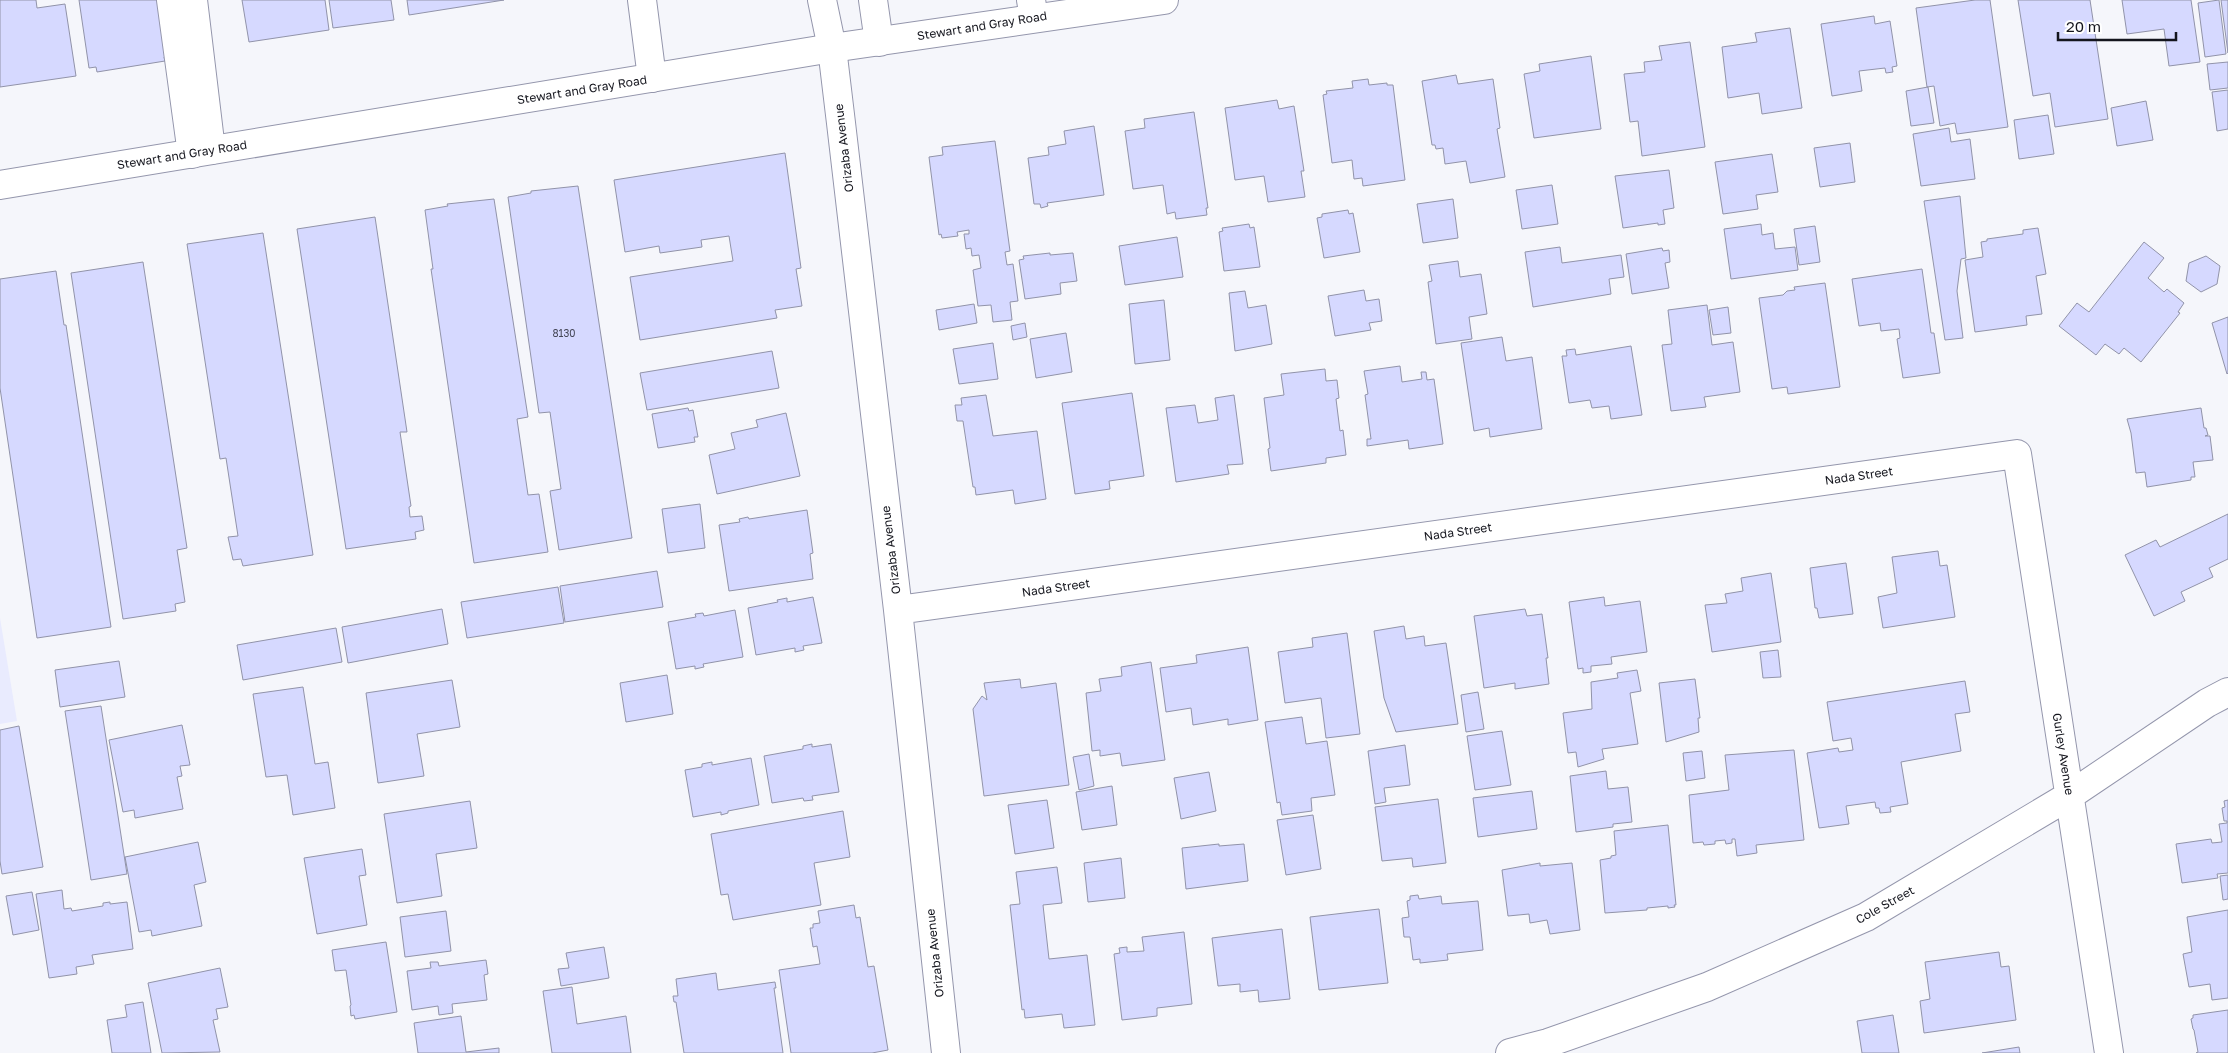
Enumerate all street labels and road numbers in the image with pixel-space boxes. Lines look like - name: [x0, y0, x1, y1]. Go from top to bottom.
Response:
- street label: Stewart and Gray Road: [916, 8, 1048, 43]
- street label: Stewart and Gray Road: [516, 72, 648, 107]
- street label: Orizaba Avenue: [831, 103, 856, 193]
- street label: Stewart and Gray Road: [116, 137, 248, 172]
- street label: Nada Street: [1824, 463, 1894, 488]
- street label: Orizaba Avenue: [878, 505, 903, 595]
- street label: Nada Street: [1423, 519, 1493, 544]
- street label: Nada Street: [1021, 575, 1091, 600]
- street label: Gurley Avenue: [2050, 712, 2077, 796]
- street label: Cole Street: [1853, 882, 1917, 927]
- street label: Orizaba Avenue: [922, 908, 947, 998]

